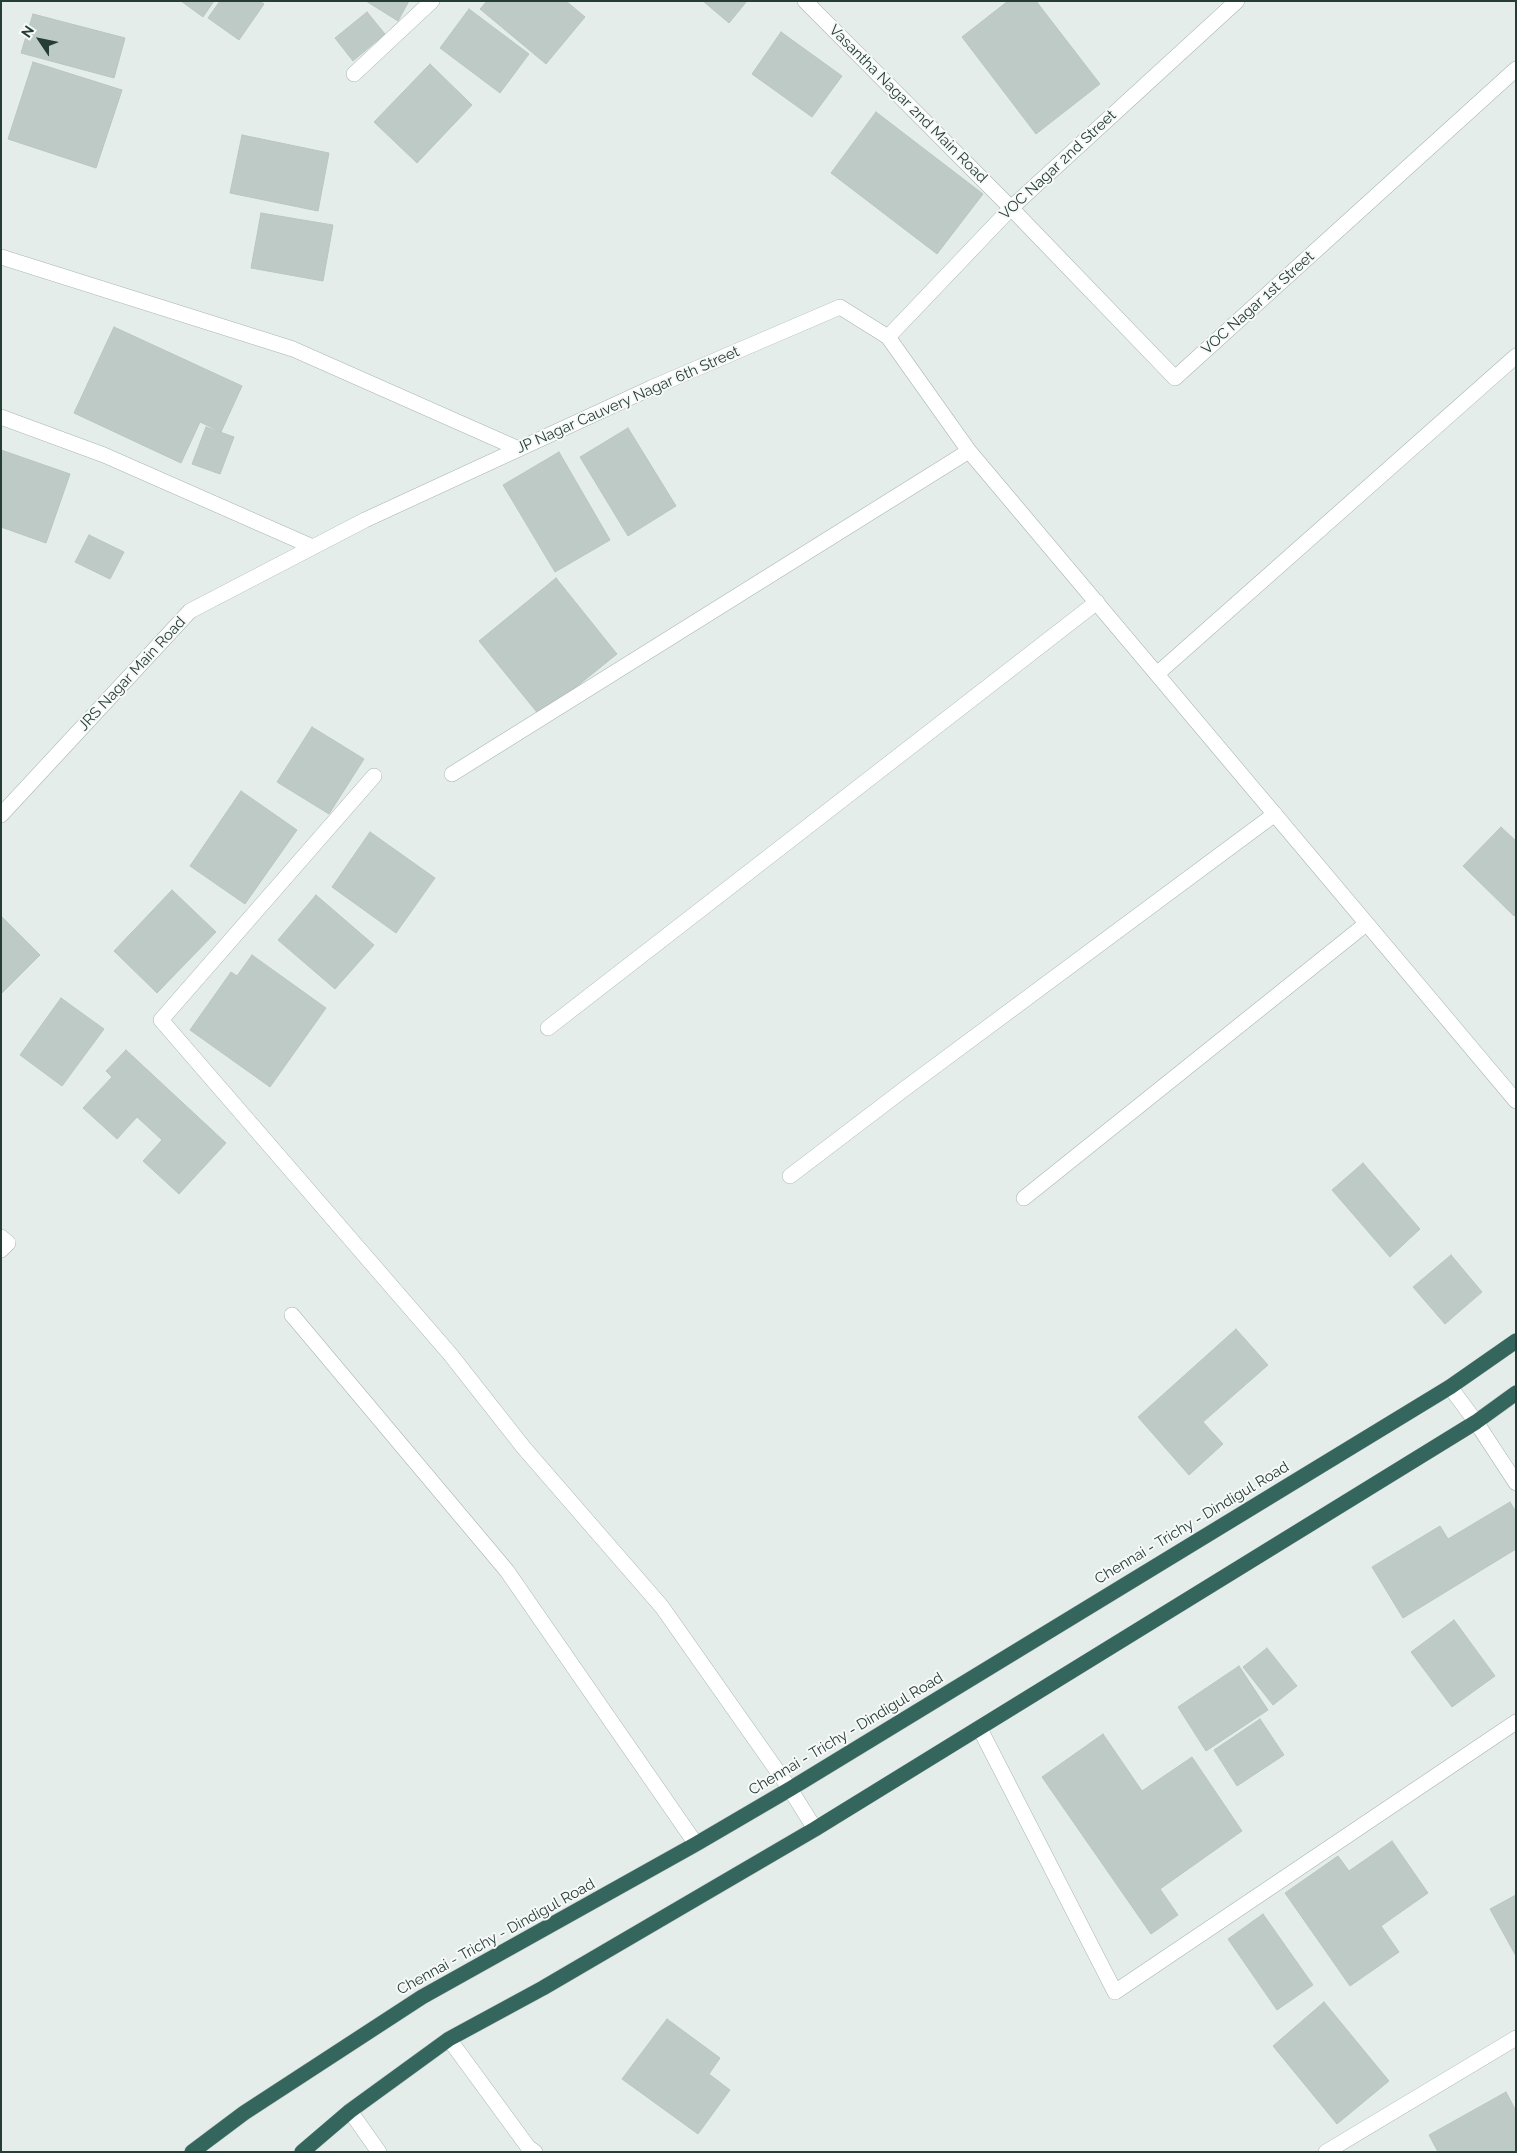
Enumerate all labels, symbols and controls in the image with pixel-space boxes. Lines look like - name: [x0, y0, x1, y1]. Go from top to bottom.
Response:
- north arrow: [15, 15, 65, 65]
- street label: Vasantha Nagar 2nd Main Road: [825, 21, 991, 187]
- text: N: [18, 23, 37, 41]
- street label: VOC Nagar 2nd Street: [996, 106, 1120, 224]
- street label: VOC Nagar 1st Street: [1198, 248, 1318, 358]
- street label: JP Nagar Cauvery Nagar 6th Street: [514, 343, 742, 457]
- street label: JRS Nagar Main Road: [75, 613, 189, 735]
- street label: Chennai - Trichy - Dindigul Road: [1092, 1458, 1292, 1588]
- street label: Chennai - Trichy - Dindigul Road: [746, 1669, 946, 1799]
- street label: Chennai - Trichy - Dindigul Road: [394, 1875, 598, 1999]

